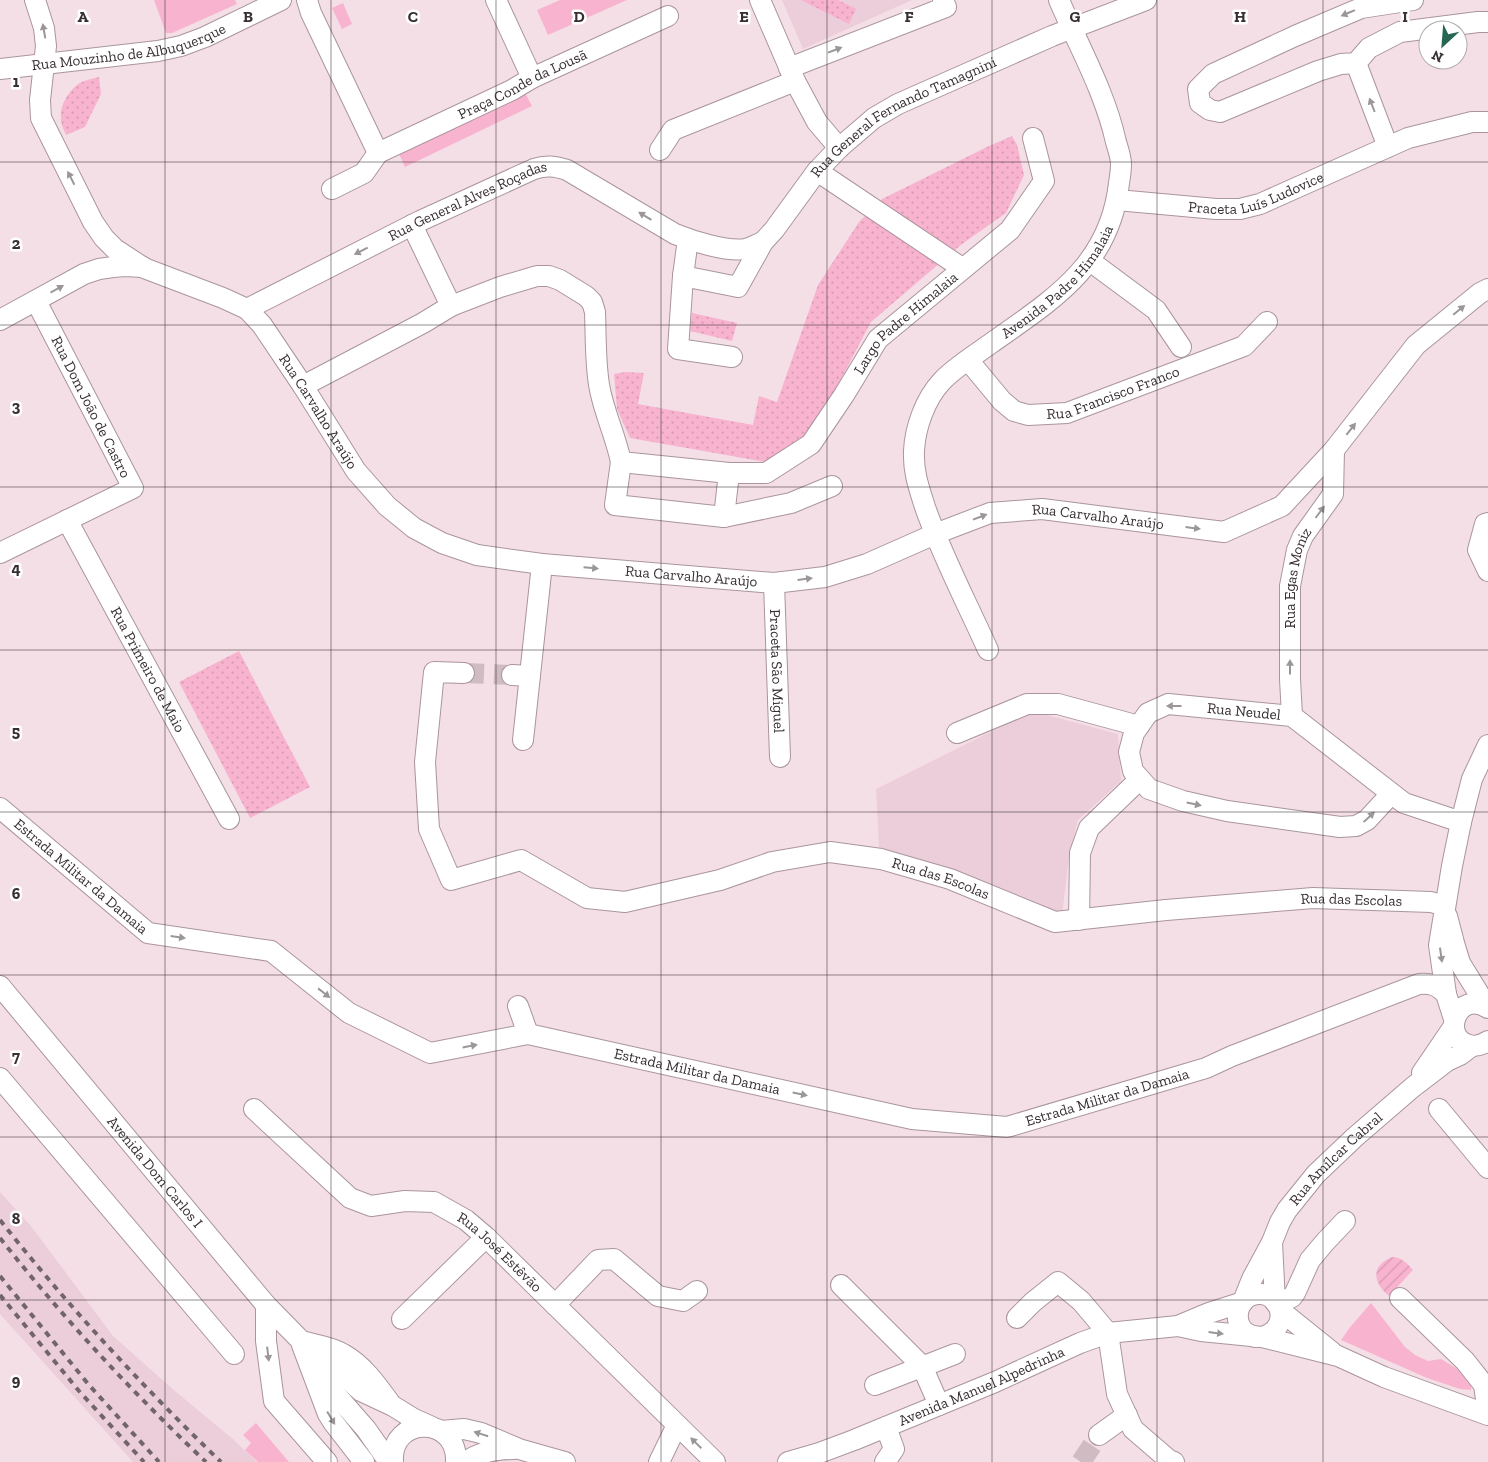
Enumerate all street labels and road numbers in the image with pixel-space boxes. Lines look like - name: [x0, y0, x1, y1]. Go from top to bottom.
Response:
- street label: Rua Mouzinho de Albuquerque: [29, 17, 227, 73]
- street label: Praça Conde da Lousã: [455, 45, 590, 123]
- street label: Rua General Fernando Tamagnini: [807, 53, 999, 181]
- street label: Rua General Alves Roçadas: [385, 157, 548, 245]
- street label: Praceta Luís Ludovice: [1187, 168, 1326, 218]
- street label: Avenida Padre Himalaia: [998, 222, 1117, 342]
- street label: Largo Padre Himalaia: [850, 268, 961, 378]
- street label: Rua Dom João de Castro: [47, 333, 135, 481]
- street label: Rua Carvalho Araújo: [275, 351, 362, 473]
- street label: Rua Francisco Franco: [1046, 362, 1182, 423]
- street label: Rua Carvalho Araújo: [1031, 500, 1165, 533]
- street label: Rua Egas Moniz: [1281, 524, 1315, 629]
- street label: Rua Carvalho Araújo: [624, 562, 758, 591]
- street label: Rua Primeiro de Maio: [107, 604, 189, 736]
- street label: Praceta São Miguel: [766, 609, 788, 733]
- street label: Rua Neudel: [1206, 699, 1282, 724]
- street label: Estrada Militar da Damaia: [10, 815, 152, 938]
- street label: Rua das Escolas: [890, 854, 992, 903]
- street label: Rua das Escolas: [1300, 889, 1402, 910]
- street label: Estrada Militar da Damaia: [612, 1044, 782, 1099]
- street label: Estrada Militar da Damaia: [1023, 1065, 1191, 1130]
- street label: Rua Amílcar Cabral: [1285, 1108, 1386, 1209]
- street label: Avenida Dom Carlos I: [103, 1113, 207, 1231]
- street label: Rua José Estêvão: [454, 1208, 546, 1296]
- street label: Avenida Manuel Alpedrinha: [896, 1342, 1067, 1430]

